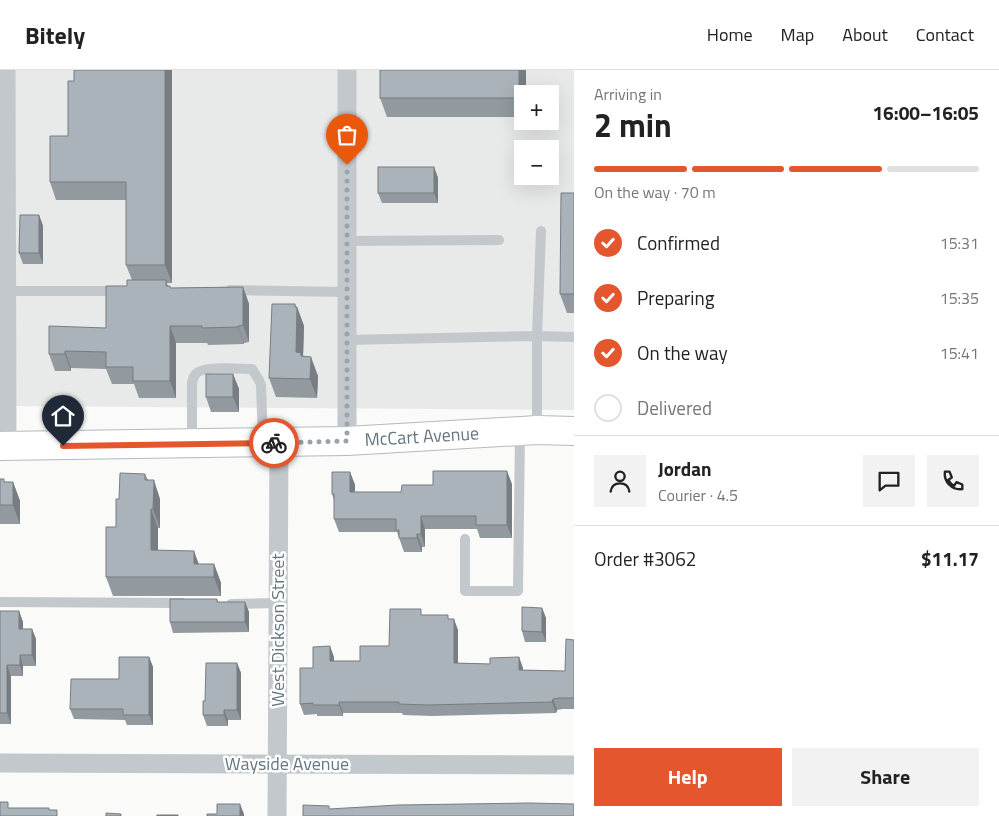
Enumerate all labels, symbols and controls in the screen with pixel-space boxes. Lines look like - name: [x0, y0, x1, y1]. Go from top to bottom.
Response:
- text: Bitely: [25, 17, 85, 53]
- text: Home: [707, 21, 753, 48]
- text: Map: [781, 21, 814, 48]
- text: About: [842, 21, 888, 48]
- text: Contact: [916, 21, 974, 48]
- text: Arriving in: [594, 82, 662, 106]
- map controls: [514, 85, 559, 185]
- button: +: [514, 85, 559, 130]
- text: 16:00–16:05: [872, 98, 979, 127]
- text: 2 min: [594, 101, 672, 149]
- pin: [326, 114, 368, 165]
- icon: bag: [333, 121, 361, 149]
- button: −: [514, 140, 559, 185]
- text: On the way · 70 m: [594, 180, 716, 204]
- text: Confirmed: [637, 228, 720, 257]
- icon: check: [594, 229, 622, 257]
- text: 15:31: [940, 231, 979, 255]
- text: Preparing: [637, 283, 714, 312]
- icon: check: [594, 284, 622, 312]
- text: 15:35: [940, 286, 979, 310]
- text: On the way: [637, 338, 728, 367]
- icon: check: [594, 339, 622, 367]
- text: 15:41: [940, 341, 979, 365]
- text: Delivered: [637, 393, 712, 422]
- pin: [42, 395, 84, 446]
- icon: home: [49, 402, 77, 430]
- courier: [249, 418, 299, 468]
- street label: McCart Avenue: [364, 419, 480, 453]
- icon: bike: [260, 429, 288, 457]
- text: Jordan: [658, 454, 711, 483]
- button: person: [594, 455, 646, 507]
- button: chat: [863, 455, 915, 507]
- button: phone: [927, 455, 979, 507]
- text: Courier · 4.5: [658, 483, 738, 507]
- text: Order #3062: [594, 544, 696, 573]
- text: $11.17: [921, 544, 979, 573]
- street label: West Dickson Street: [264, 553, 291, 707]
- button: Help: [594, 748, 782, 806]
- button: Share: [792, 748, 979, 806]
- street label: Wayside Avenue: [225, 750, 349, 777]

